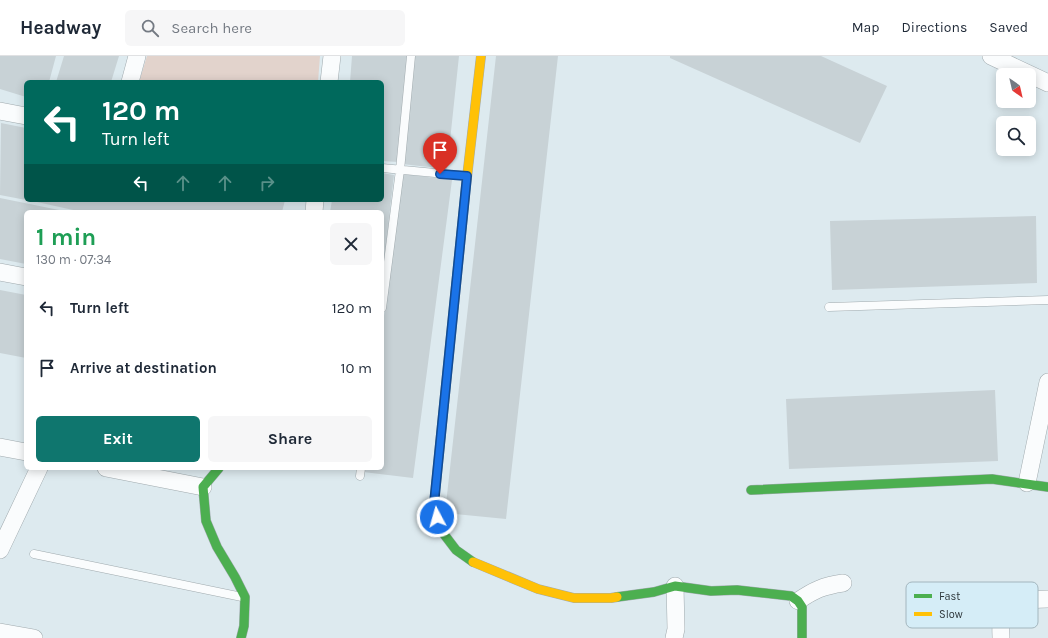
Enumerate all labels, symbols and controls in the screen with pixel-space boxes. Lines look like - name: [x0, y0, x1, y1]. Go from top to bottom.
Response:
- search box: [125, 10, 405, 46]
- text: Headway: [20, 17, 101, 39]
- icon: search: [139, 17, 161, 39]
- text: Search here: [171, 19, 252, 37]
- text: Map: [852, 19, 880, 36]
- text: Directions: [902, 19, 967, 36]
- text: Saved: [989, 19, 1028, 36]
- north arrow: [996, 68, 1036, 108]
- map controls: [996, 68, 1036, 156]
- text: 120 m: [102, 94, 180, 127]
- icon: left: [36, 96, 88, 148]
- button: search: [996, 116, 1036, 156]
- text: Turn left: [102, 128, 170, 150]
- pin: [423, 133, 457, 174]
- icon: arrive: [429, 139, 451, 161]
- icon: left: [130, 172, 152, 194]
- icon: ahead: [172, 172, 194, 194]
- icon: ahead: [214, 172, 236, 194]
- icon: right: [256, 172, 278, 194]
- text: 1 min: [36, 223, 96, 251]
- button: close: [330, 223, 372, 265]
- text: 130 m · 07:34: [36, 252, 111, 267]
- icon: left: [36, 297, 58, 319]
- text: Turn left: [70, 299, 129, 317]
- text: 120 m: [332, 299, 372, 317]
- icon: arrive: [36, 357, 58, 379]
- text: Arrive at destination: [70, 359, 217, 377]
- text: 10 m: [341, 359, 372, 377]
- button: Exit: [36, 416, 200, 462]
- button: Share: [208, 416, 372, 462]
- position arrow: [416, 496, 458, 538]
- legend: [906, 582, 1038, 628]
- text: Fast: [939, 590, 960, 603]
- text: Slow: [939, 608, 963, 621]

